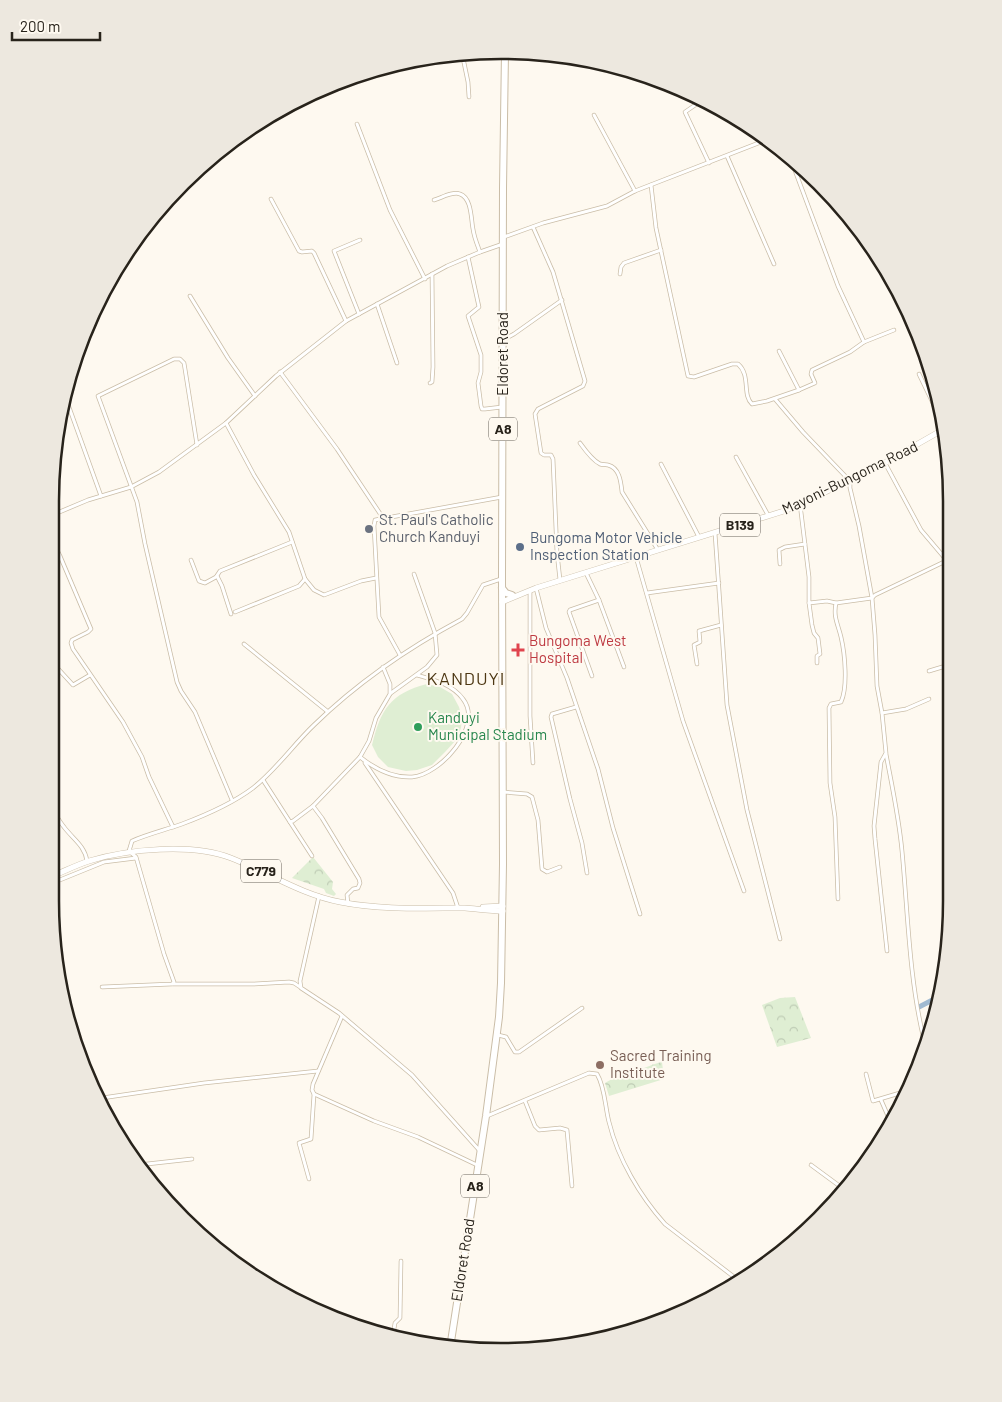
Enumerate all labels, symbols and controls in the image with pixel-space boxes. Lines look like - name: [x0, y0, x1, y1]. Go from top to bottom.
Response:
- scale bar: [12, 10, 100, 42]
- text: 200 m: [20, 17, 60, 35]
- street label: Eldoret Road: [493, 312, 511, 396]
- road number: A8: [489, 418, 517, 440]
- street label: Mayoni-Bungoma Road: [779, 436, 920, 518]
- place label: St. Paul's Catholic Church Kanduyi: [379, 510, 494, 545]
- road number: B139: [720, 514, 760, 536]
- marker: St. Paul's Catholic Church Kanduyi: [363, 523, 375, 535]
- place label: Bungoma Motor Vehicle Inspection Station: [530, 528, 683, 563]
- marker: Bungoma Motor Vehicle Inspection Station: [514, 541, 526, 553]
- place label: Bungoma West Hospital: [529, 631, 627, 666]
- marker: Bungoma West Hospital: [511, 643, 525, 657]
- district label: KANDUYI: [427, 667, 505, 689]
- place label: Kanduyi Municipal Stadium: [428, 708, 547, 743]
- marker: Kanduyi Municipal Stadium: [412, 721, 424, 733]
- road number: C779: [241, 859, 281, 882]
- place label: Sacred Training Institute: [610, 1046, 711, 1081]
- marker: Sacred Training Institute: [594, 1059, 606, 1071]
- road number: A8: [461, 1174, 489, 1198]
- street label: Eldoret Road: [447, 1217, 477, 1303]

